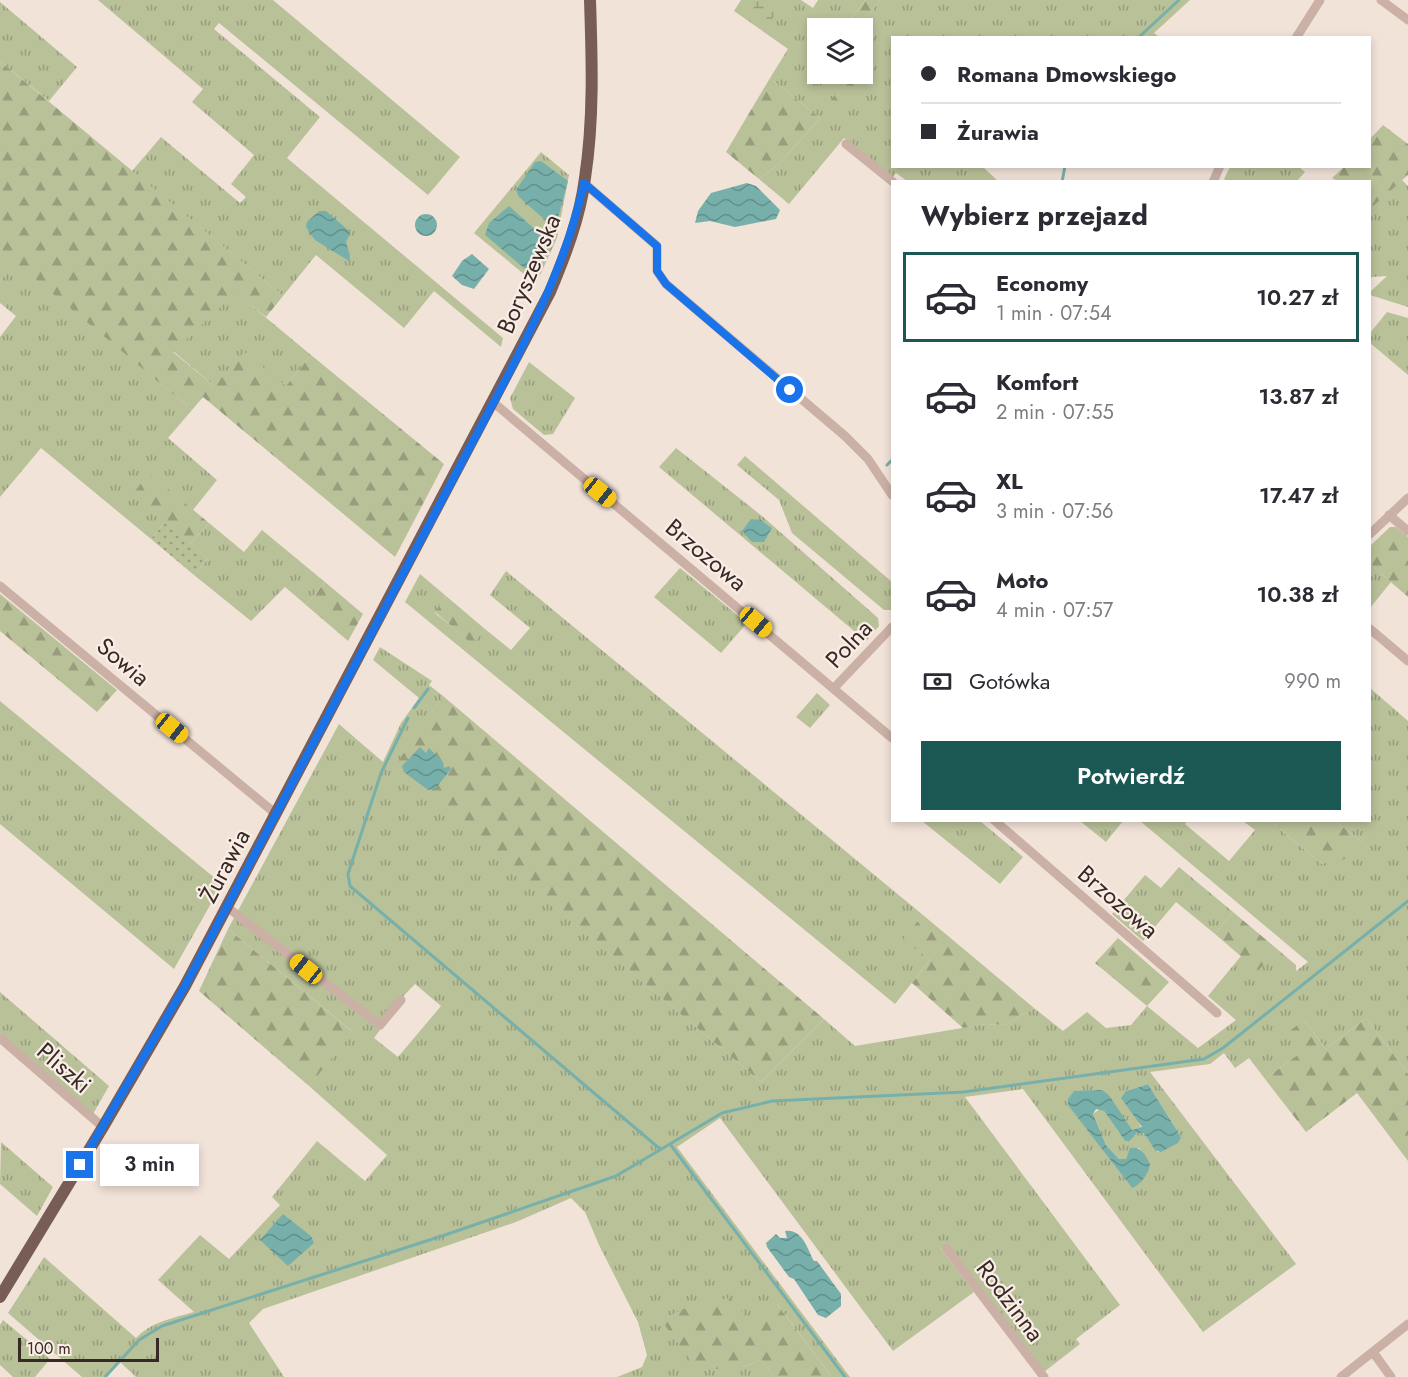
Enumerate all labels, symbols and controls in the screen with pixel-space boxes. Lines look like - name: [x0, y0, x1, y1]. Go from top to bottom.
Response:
- map controls: [807, 18, 873, 84]
- button: layers: [807, 18, 873, 84]
- text: Romana Dmowskiego: [957, 58, 1177, 90]
- text: Żurawia: [957, 116, 1039, 148]
- text: Wybierz przejazd: [921, 196, 1148, 235]
- street label: Boryszewska: [488, 209, 569, 339]
- text: Economy: [996, 267, 1088, 299]
- icon: car: [924, 270, 978, 324]
- text: 10.27 zł: [1256, 281, 1338, 313]
- text: 1 min · 07:54: [996, 299, 1112, 328]
- text: Komfort: [996, 366, 1078, 398]
- icon: car: [924, 369, 978, 423]
- route start: [776, 376, 803, 403]
- text: 13.87 zł: [1258, 380, 1338, 412]
- text: 2 min · 07:55: [996, 398, 1114, 427]
- text: XL: [996, 465, 1023, 497]
- icon: car: [924, 468, 978, 522]
- car: [580, 474, 620, 510]
- text: 17.47 zł: [1259, 479, 1338, 511]
- text: 3 min · 07:56: [996, 497, 1114, 526]
- street label: Brzozowa: [658, 510, 755, 599]
- text: Moto: [996, 564, 1049, 596]
- icon: car: [924, 567, 978, 621]
- text: 10.38 zł: [1256, 578, 1338, 610]
- text: 4 min · 07:57: [996, 596, 1113, 625]
- car: [736, 604, 776, 640]
- street label: Polna: [817, 612, 880, 676]
- street label: Sowia: [89, 629, 158, 694]
- icon: cash: [921, 665, 954, 698]
- text: Gotówka: [969, 665, 1050, 697]
- text: 990 m: [1284, 667, 1341, 696]
- car: [152, 710, 192, 746]
- button: Potwierdź: [921, 741, 1341, 810]
- street label: Żurawia: [190, 822, 259, 909]
- street label: Brzozowa: [1070, 857, 1166, 947]
- car: [286, 951, 326, 987]
- street label: Pliszki: [29, 1034, 99, 1101]
- callout: 3 min: [101, 1144, 200, 1186]
- text: 3 min: [124, 1150, 175, 1179]
- route end: [66, 1151, 93, 1178]
- street label: Rodzinna: [968, 1253, 1053, 1349]
- scale bar: [18, 1335, 159, 1362]
- text: 100 m: [27, 1337, 71, 1360]

